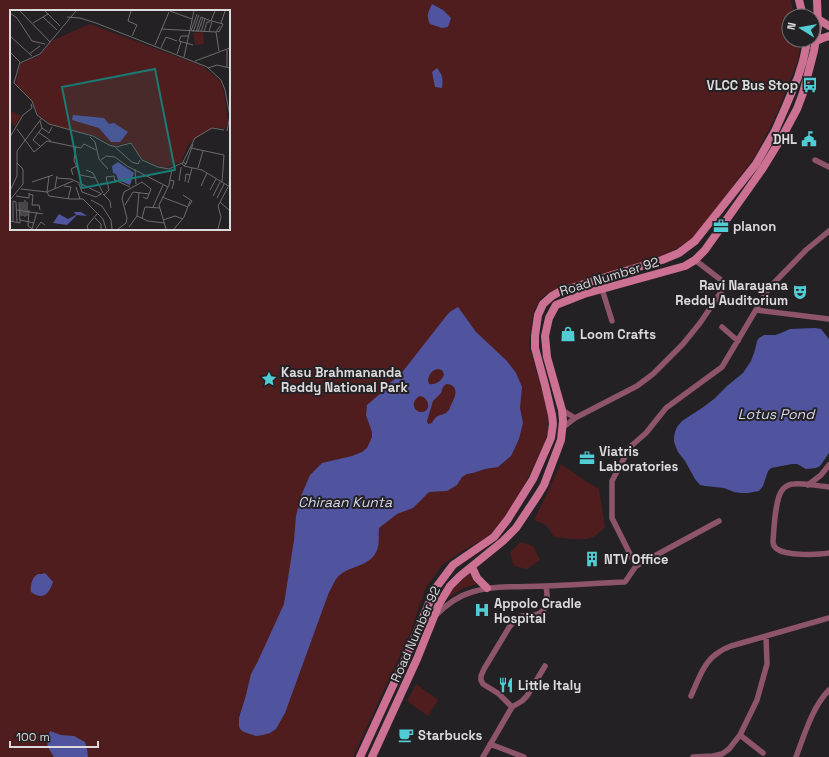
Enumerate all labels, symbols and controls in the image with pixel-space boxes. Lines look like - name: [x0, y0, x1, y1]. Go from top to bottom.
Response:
- north arrow: [781, 8, 821, 48]
- inset map: [10, 10, 230, 230]
- text: N: [784, 21, 799, 31]
- bus stop icon: VLCC Bus Stop: [801, 76, 819, 94]
- place label: VLCC Bus Stop: [707, 77, 798, 94]
- public building icon: DHL: [800, 130, 818, 148]
- place label: DHL: [773, 131, 797, 148]
- office icon: planon: [712, 217, 730, 235]
- place label: planon: [733, 218, 776, 235]
- street label: Road Number 92: [557, 253, 661, 300]
- place label: Ravi Narayana Reddy Auditorium: [675, 277, 788, 309]
- theatre icon: Ravi Narayana Reddy Auditorium: [791, 283, 809, 301]
- shop icon: Loom Crafts: [559, 325, 577, 343]
- place label: Loom Crafts: [580, 326, 656, 343]
- place label: Kasu Brahmananda Reddy National Park: [281, 364, 408, 396]
- place icon: Kasu Brahmananda Reddy National Park: [260, 370, 278, 388]
- water label: Lotus Pond: [738, 405, 816, 423]
- place label: Viatris Laboratories: [599, 443, 679, 475]
- office icon: Viatris Laboratories: [578, 449, 596, 467]
- water label: Chiraan Kunta: [298, 493, 393, 511]
- building icon: NTV Office: [583, 550, 601, 568]
- place label: NTV Office: [604, 551, 668, 568]
- street label: Road Number 92: [387, 583, 444, 685]
- place label: Appolo Cradle Hospital: [494, 595, 582, 627]
- hospital icon: Appolo Cradle Hospital: [473, 601, 491, 619]
- restaurant icon: Little Italy: [497, 676, 515, 694]
- place label: Little Italy: [518, 677, 581, 694]
- scale bar: [10, 723, 98, 749]
- cafe icon: Starbucks: [397, 726, 415, 744]
- place label: Starbucks: [418, 727, 483, 744]
- text: 100 m: [16, 729, 50, 745]

